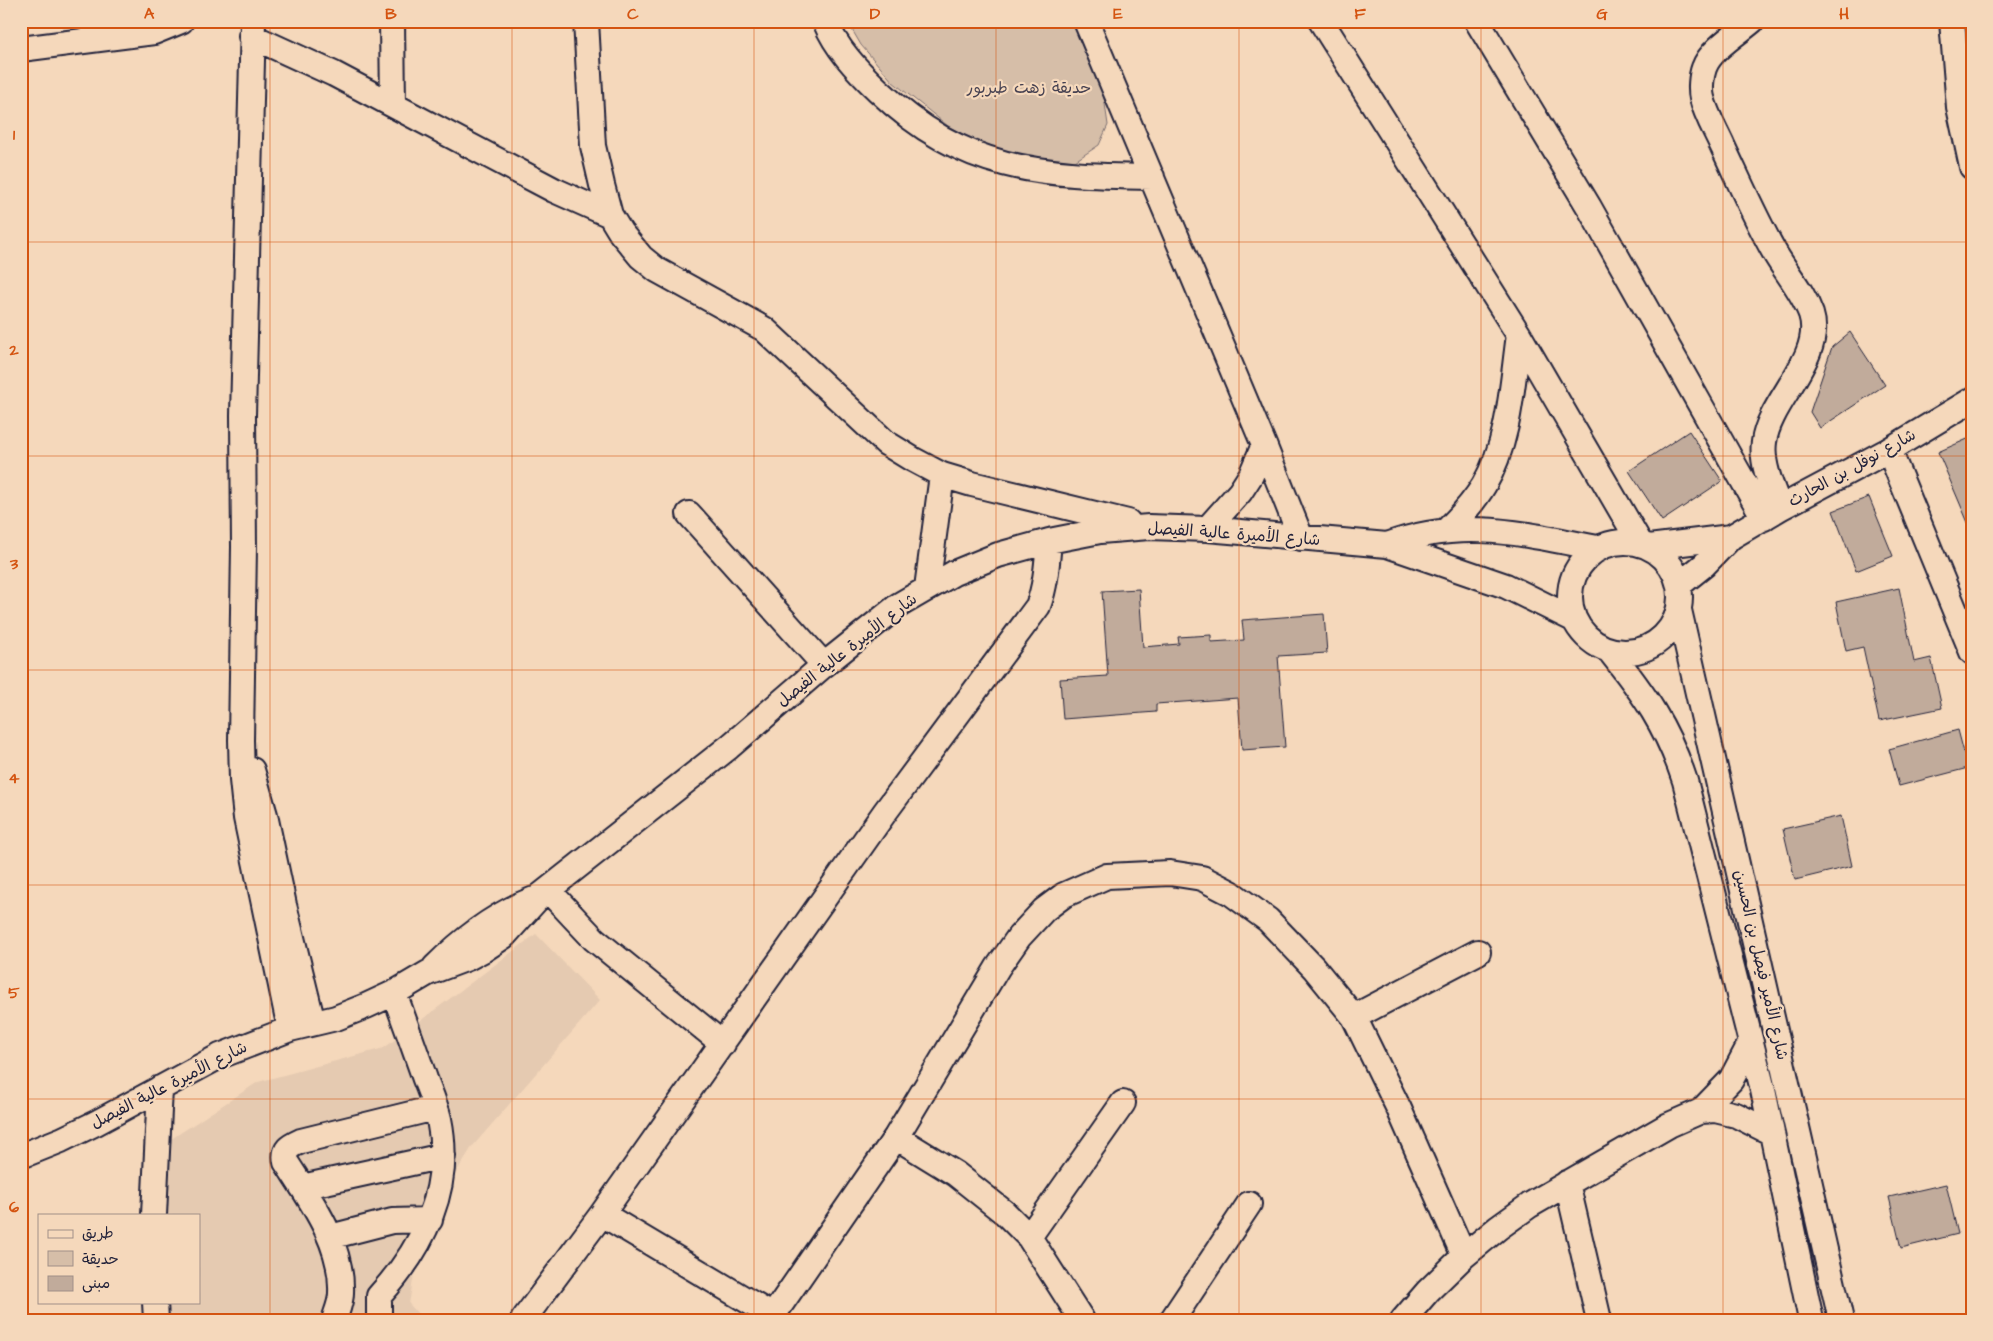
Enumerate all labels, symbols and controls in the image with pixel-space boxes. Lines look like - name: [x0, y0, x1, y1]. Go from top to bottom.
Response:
- text: A: [144, 3, 155, 25]
- text: B: [385, 3, 397, 25]
- text: C: [627, 3, 639, 25]
- text: D: [870, 3, 881, 25]
- text: E: [1113, 3, 1123, 25]
- text: F: [1354, 3, 1366, 25]
- text: G: [1596, 3, 1608, 25]
- text: H: [1839, 3, 1849, 25]
- park label: حديقة زهت طبربور: [966, 77, 1091, 99]
- text: 1: [13, 124, 16, 146]
- text: 2: [8, 339, 19, 361]
- street label: شارع نوفل بن الحارث: [1784, 424, 1920, 512]
- street label: شارع الأميرة عالية الفيصل: [1147, 517, 1321, 551]
- text: 3: [9, 553, 19, 575]
- street label: شارع الأميرة عالية الفيصل: [772, 588, 922, 712]
- text: 4: [9, 767, 20, 789]
- street label: شارع الأمير فيصل بن الحسين: [1728, 868, 1794, 1062]
- text: 5: [8, 982, 20, 1004]
- street label: شارع الأميرة عالية الفيصل: [87, 1036, 251, 1134]
- text: 6: [9, 1196, 19, 1218]
- legend: [38, 1214, 200, 1304]
- text: طريق: [82, 1223, 114, 1244]
- text: حديقة: [82, 1249, 119, 1270]
- text: مبنى: [82, 1273, 110, 1294]

